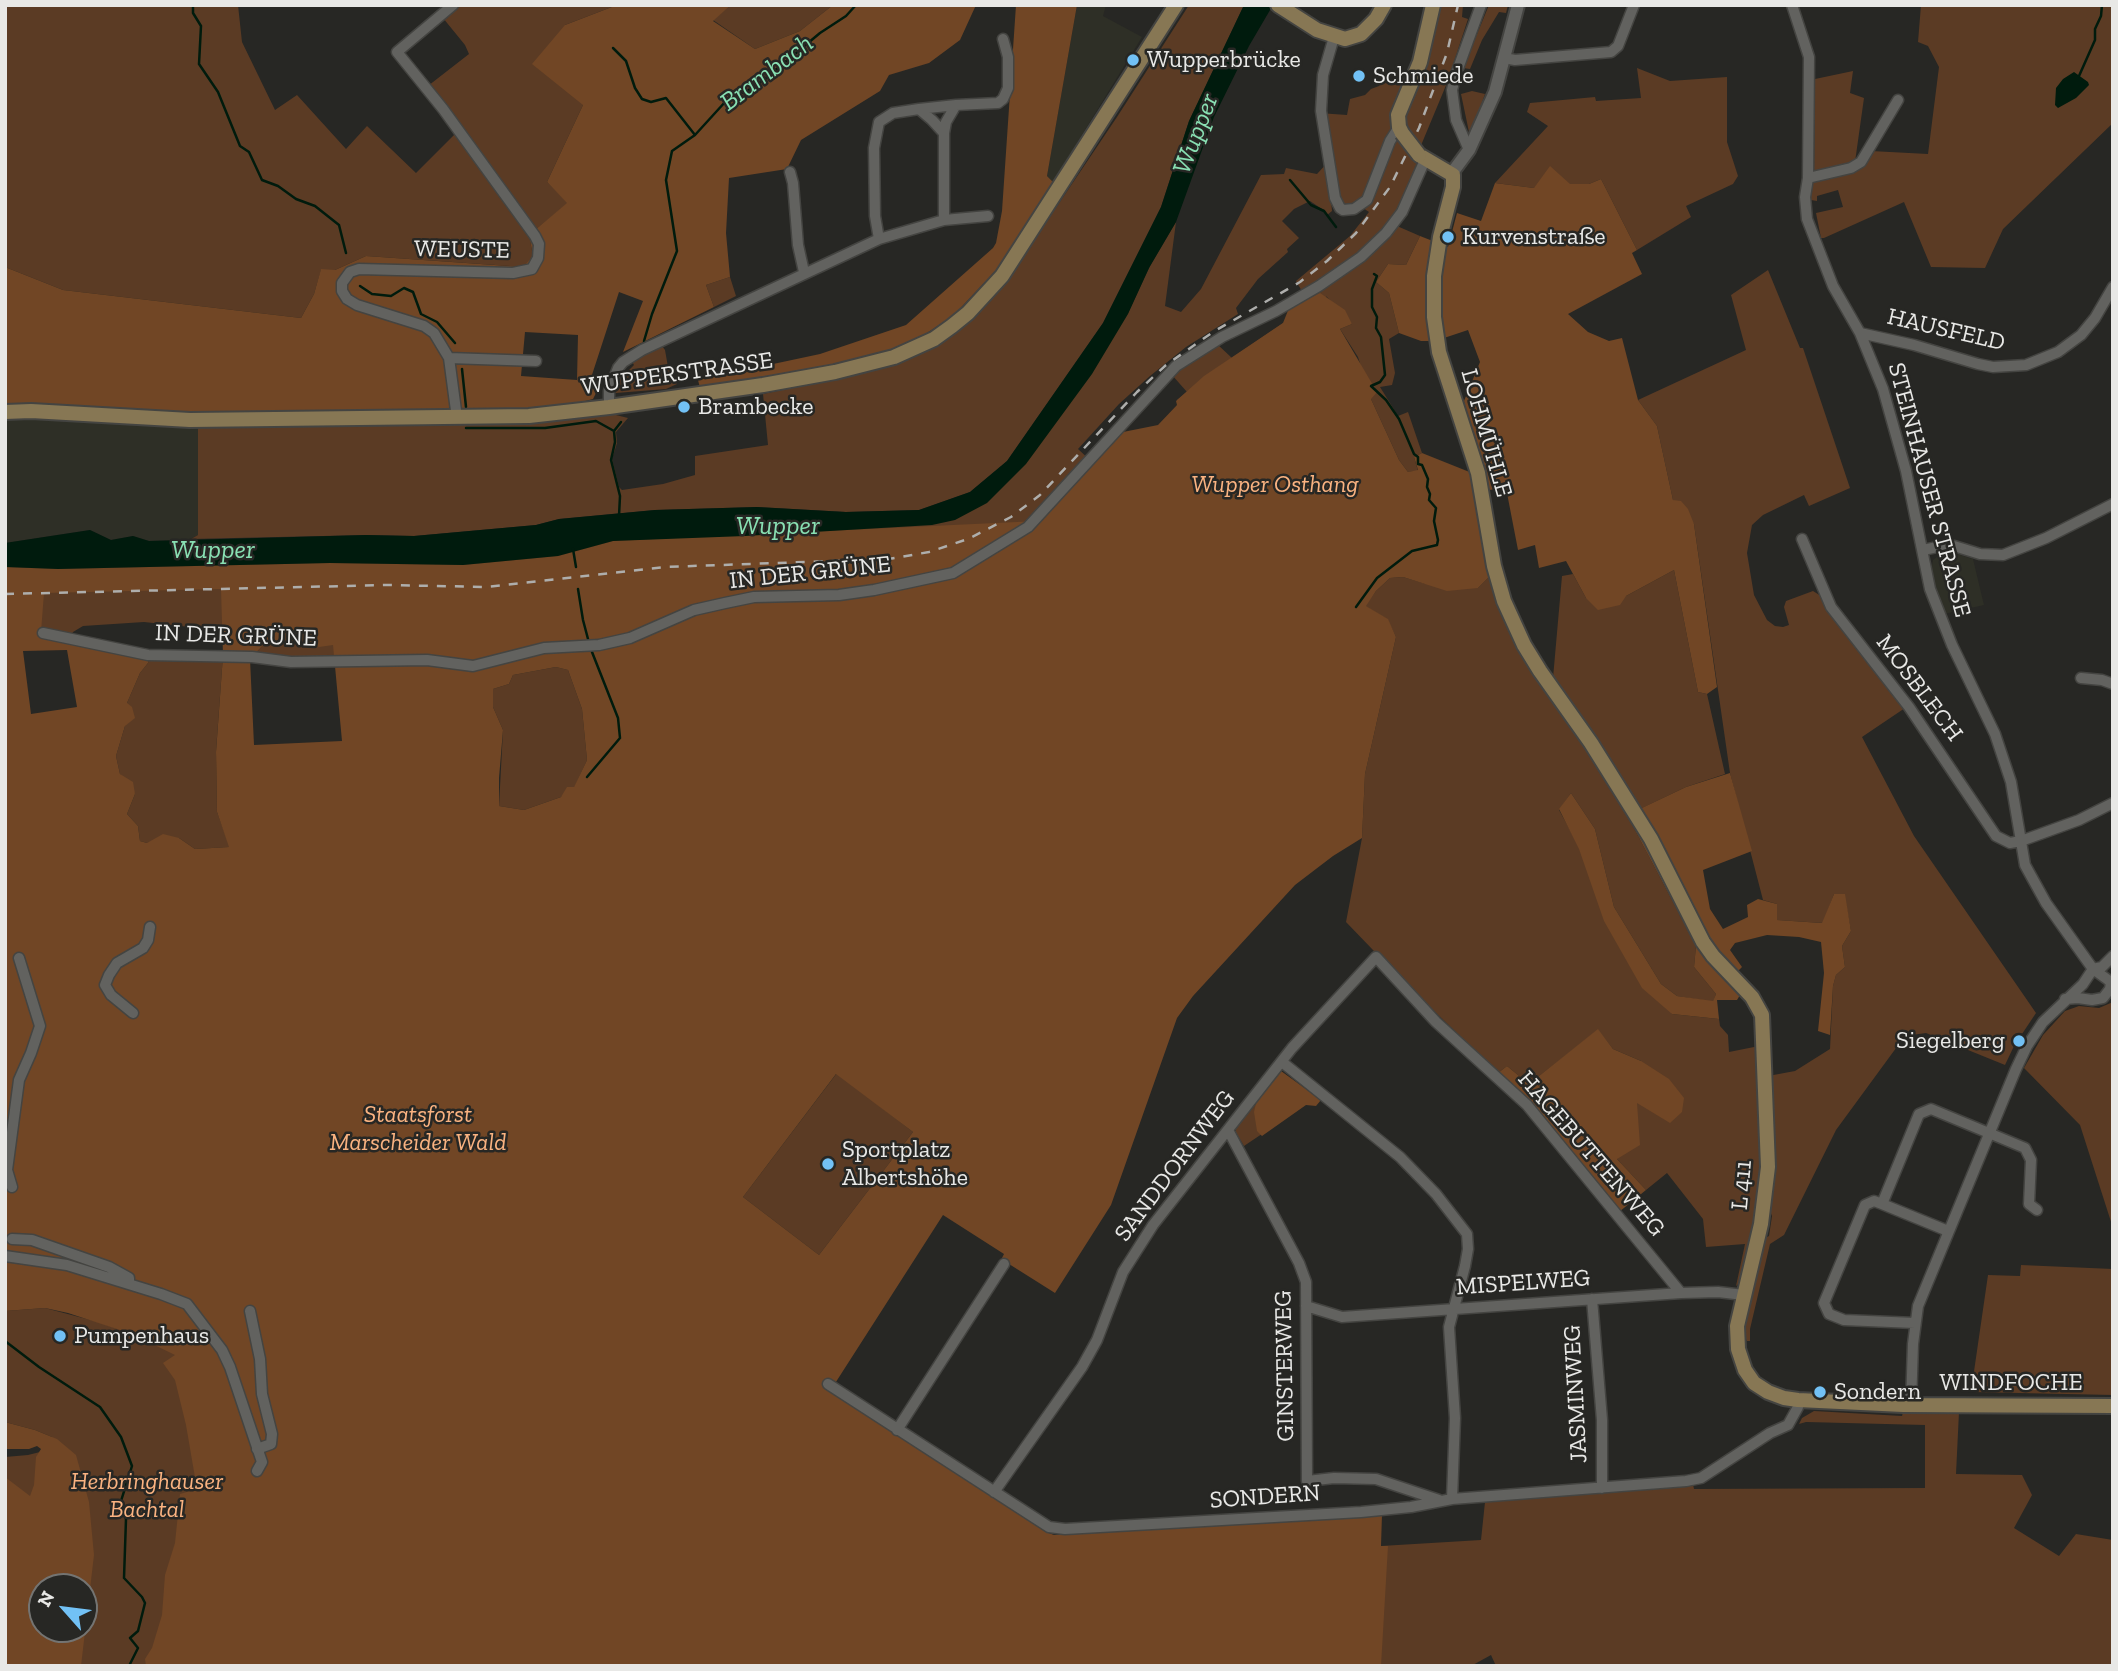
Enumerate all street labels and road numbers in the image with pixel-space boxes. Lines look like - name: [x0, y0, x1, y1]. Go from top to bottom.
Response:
- street label: WEUSTE: [414, 235, 510, 265]
- street label: HAUSFELD: [1884, 302, 2008, 358]
- street label: WUPPERSTRASSE: [579, 346, 775, 402]
- street label: STEINHAUSER STRASSE: [1881, 360, 1977, 620]
- street label: LOHMÜHLE: [1454, 366, 1518, 500]
- street label: IN DER GRÜNE: [728, 550, 892, 596]
- street label: IN DER GRÜNE: [155, 619, 317, 653]
- street label: MOSBLECH: [1869, 629, 1969, 747]
- street label: HAGEBUTTENWEG: [1511, 1065, 1671, 1243]
- street label: SANDDORNWEG: [1109, 1085, 1241, 1247]
- street label: L 411: [1725, 1159, 1759, 1211]
- street label: MISPELWEG: [1455, 1264, 1591, 1302]
- street label: GINSTERWEG: [1269, 1290, 1301, 1442]
- street label: JASMINWEG: [1558, 1324, 1594, 1464]
- street label: WINDFOCHE: [1939, 1369, 2083, 1397]
- street label: SONDERN: [1209, 1479, 1321, 1515]

